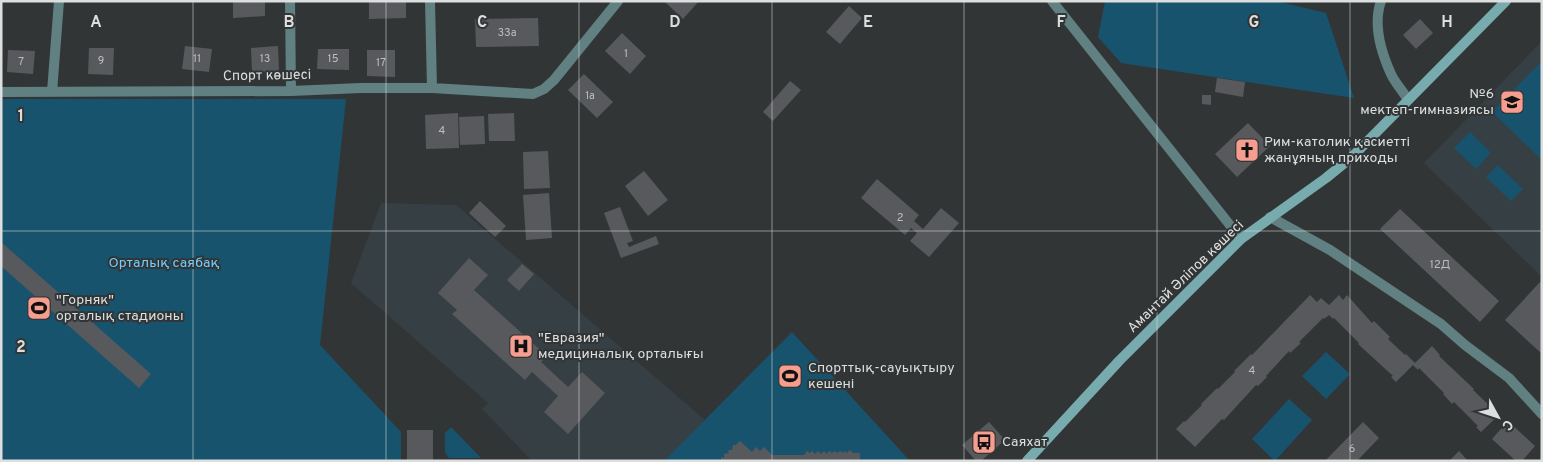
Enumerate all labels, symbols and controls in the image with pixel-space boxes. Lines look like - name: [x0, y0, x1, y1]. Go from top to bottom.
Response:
- text: A: [90, 13, 102, 33]
- text: B: [283, 13, 295, 33]
- text: C: [477, 13, 487, 33]
- text: D: [669, 13, 681, 33]
- text: E: [863, 13, 873, 33]
- text: F: [1056, 13, 1066, 33]
- text: G: [1249, 13, 1259, 33]
- text: H: [1441, 13, 1453, 33]
- house number: 33а: [497, 26, 517, 40]
- house number: 1: [624, 47, 628, 61]
- house number: 11: [193, 52, 201, 66]
- house number: 13: [260, 52, 270, 66]
- house number: 15: [328, 52, 339, 66]
- house number: 9: [98, 54, 104, 68]
- house number: 7: [18, 55, 24, 69]
- house number: 17: [376, 56, 386, 70]
- street label: Спорт көшесі: [223, 67, 311, 85]
- place label: №6 мектеп-гимназиясы: [1360, 86, 1494, 119]
- house number: 1а: [585, 89, 595, 103]
- school or university icon: №6 мектеп-гимназиясы: [1499, 89, 1525, 115]
- text: 1: [18, 107, 24, 127]
- house number: 4: [439, 124, 446, 138]
- place label: Рим-католик қасиетті жанұяның приходы: [1264, 134, 1410, 167]
- church icon: Рим-католик қасиетті жанұяның приходы: [1234, 137, 1260, 163]
- house number: 2: [897, 211, 903, 225]
- street label: Амантай Әліпов көшесі: [1124, 217, 1248, 337]
- park label: Орталық саябақ: [108, 255, 220, 272]
- house number: 12Д: [1430, 258, 1450, 272]
- place label: "Горняк" орталық стадионы: [56, 292, 184, 325]
- sports icon: "Горняк" орталық стадионы: [26, 295, 52, 321]
- place label: "Евразия" медициналық орталығы: [538, 330, 704, 363]
- hospital icon: "Евразия" медициналық орталығы: [508, 333, 534, 359]
- text: 2: [16, 338, 26, 358]
- place label: Спорттық-сауықтыру кешені: [808, 360, 955, 393]
- sports icon: Спорттық-сауықтыру кешені: [777, 363, 803, 389]
- house number: 4: [1249, 364, 1256, 378]
- north arrow: [1473, 392, 1523, 442]
- text: С: [1497, 415, 1516, 433]
- bus stop icon: Саяхат: [971, 429, 997, 455]
- place label: Саяхат: [1002, 434, 1047, 451]
- house number: 6: [1349, 442, 1355, 456]

